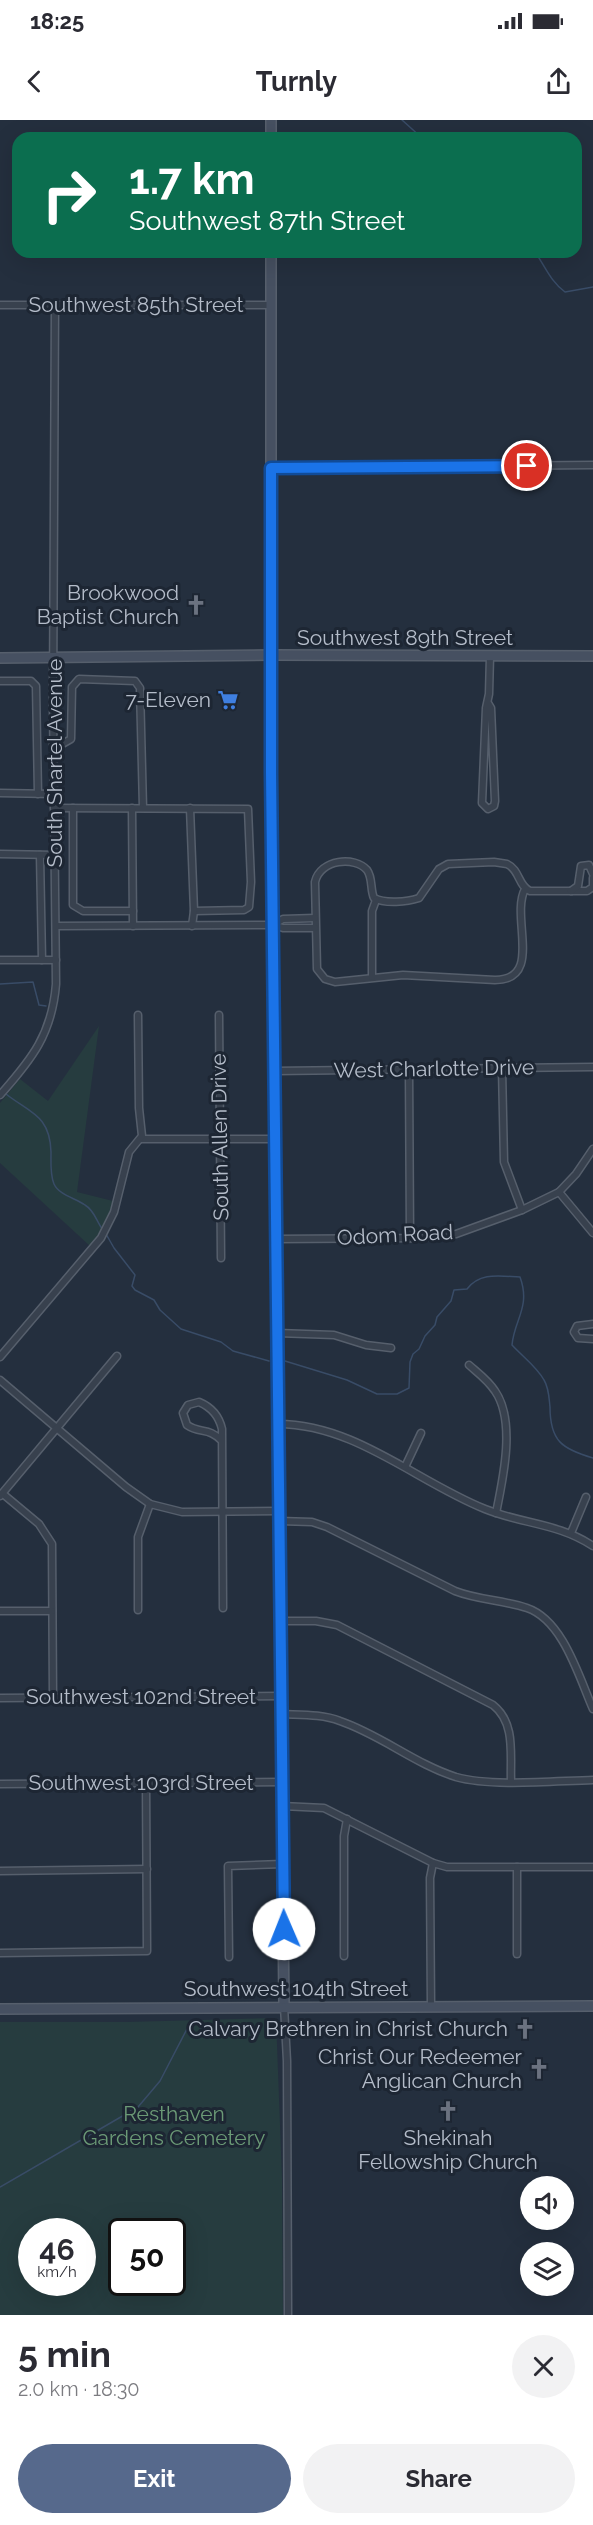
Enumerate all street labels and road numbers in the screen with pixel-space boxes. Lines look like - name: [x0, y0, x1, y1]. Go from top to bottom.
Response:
- street label: Southwest 85th Street: [28, 292, 244, 317]
- street label: Southwest 89th Street: [297, 625, 513, 650]
- street label: South Shartel Avenue: [42, 659, 67, 867]
- street label: South Allen Drive: [206, 1053, 233, 1221]
- street label: West Charlotte Drive: [333, 1054, 534, 1083]
- street label: Odom Road: [336, 1219, 454, 1250]
- street label: Southwest 102nd Street: [26, 1684, 256, 1709]
- street label: Southwest 103rd Street: [28, 1770, 254, 1795]
- street label: Southwest 104th Street: [184, 1976, 408, 2001]

